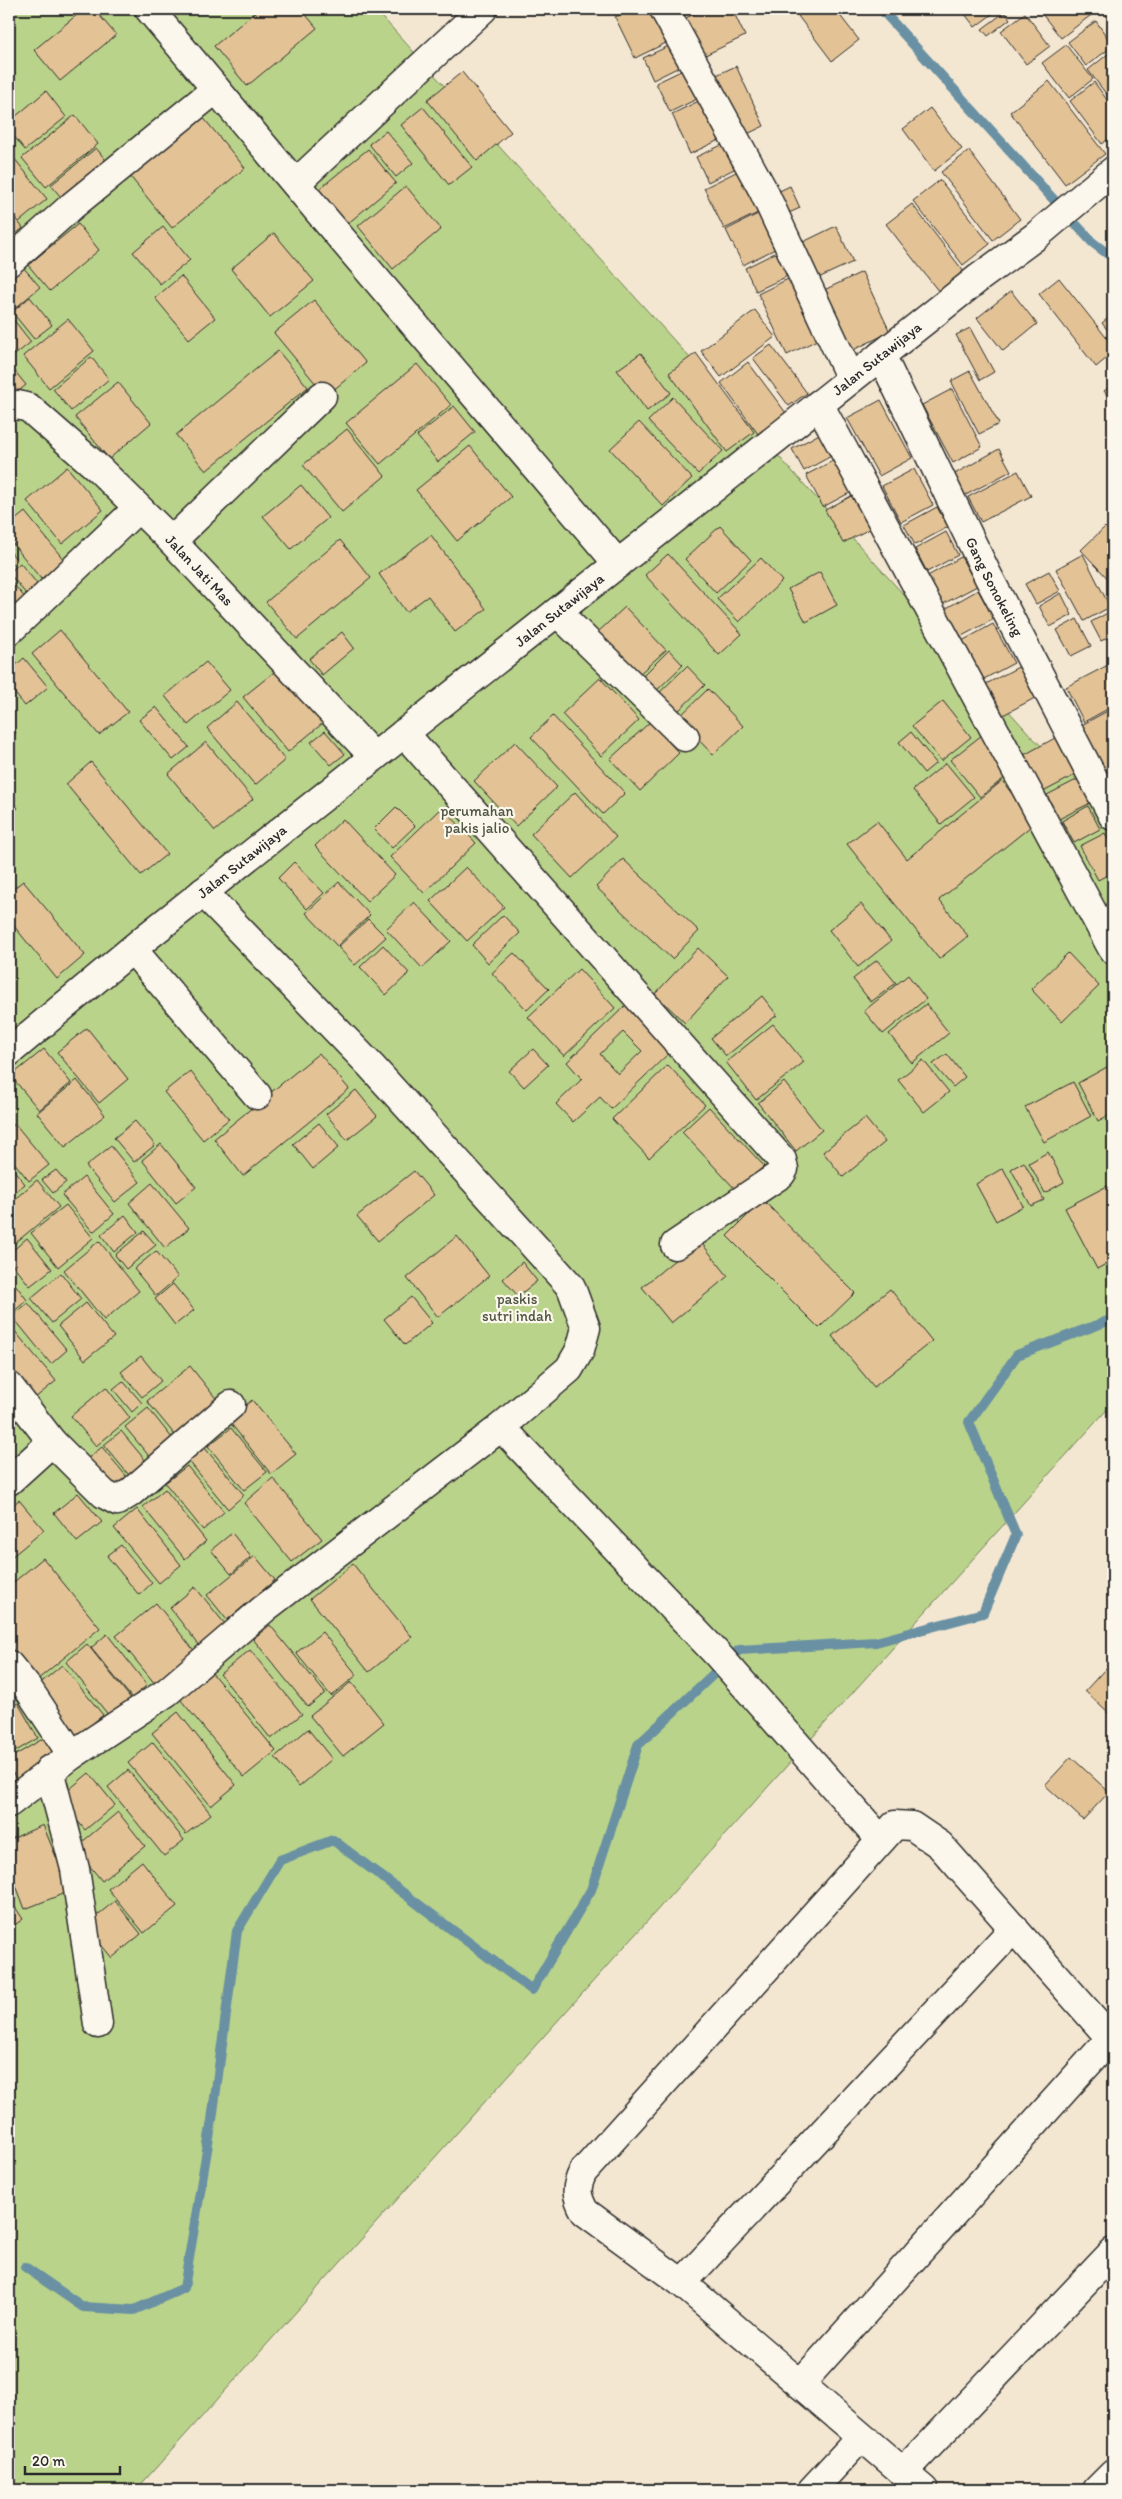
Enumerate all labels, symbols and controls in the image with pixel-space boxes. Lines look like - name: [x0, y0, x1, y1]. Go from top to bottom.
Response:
- street label: Jalan Sutawijaya: [829, 318, 925, 399]
- street label: Jalan Jati Mas: [162, 531, 237, 610]
- street label: Gang Sonokeling: [962, 534, 1027, 640]
- street label: Jalan Sutawijaya: [511, 569, 608, 651]
- park label: perumahan pakis jalio: [440, 802, 514, 837]
- street label: Jalan Sutawijaya: [194, 821, 290, 902]
- park label: paskis sutri indah: [482, 1290, 552, 1325]
- scale bar: [25, 2444, 120, 2476]
- text: 20 m: [32, 2452, 66, 2470]

